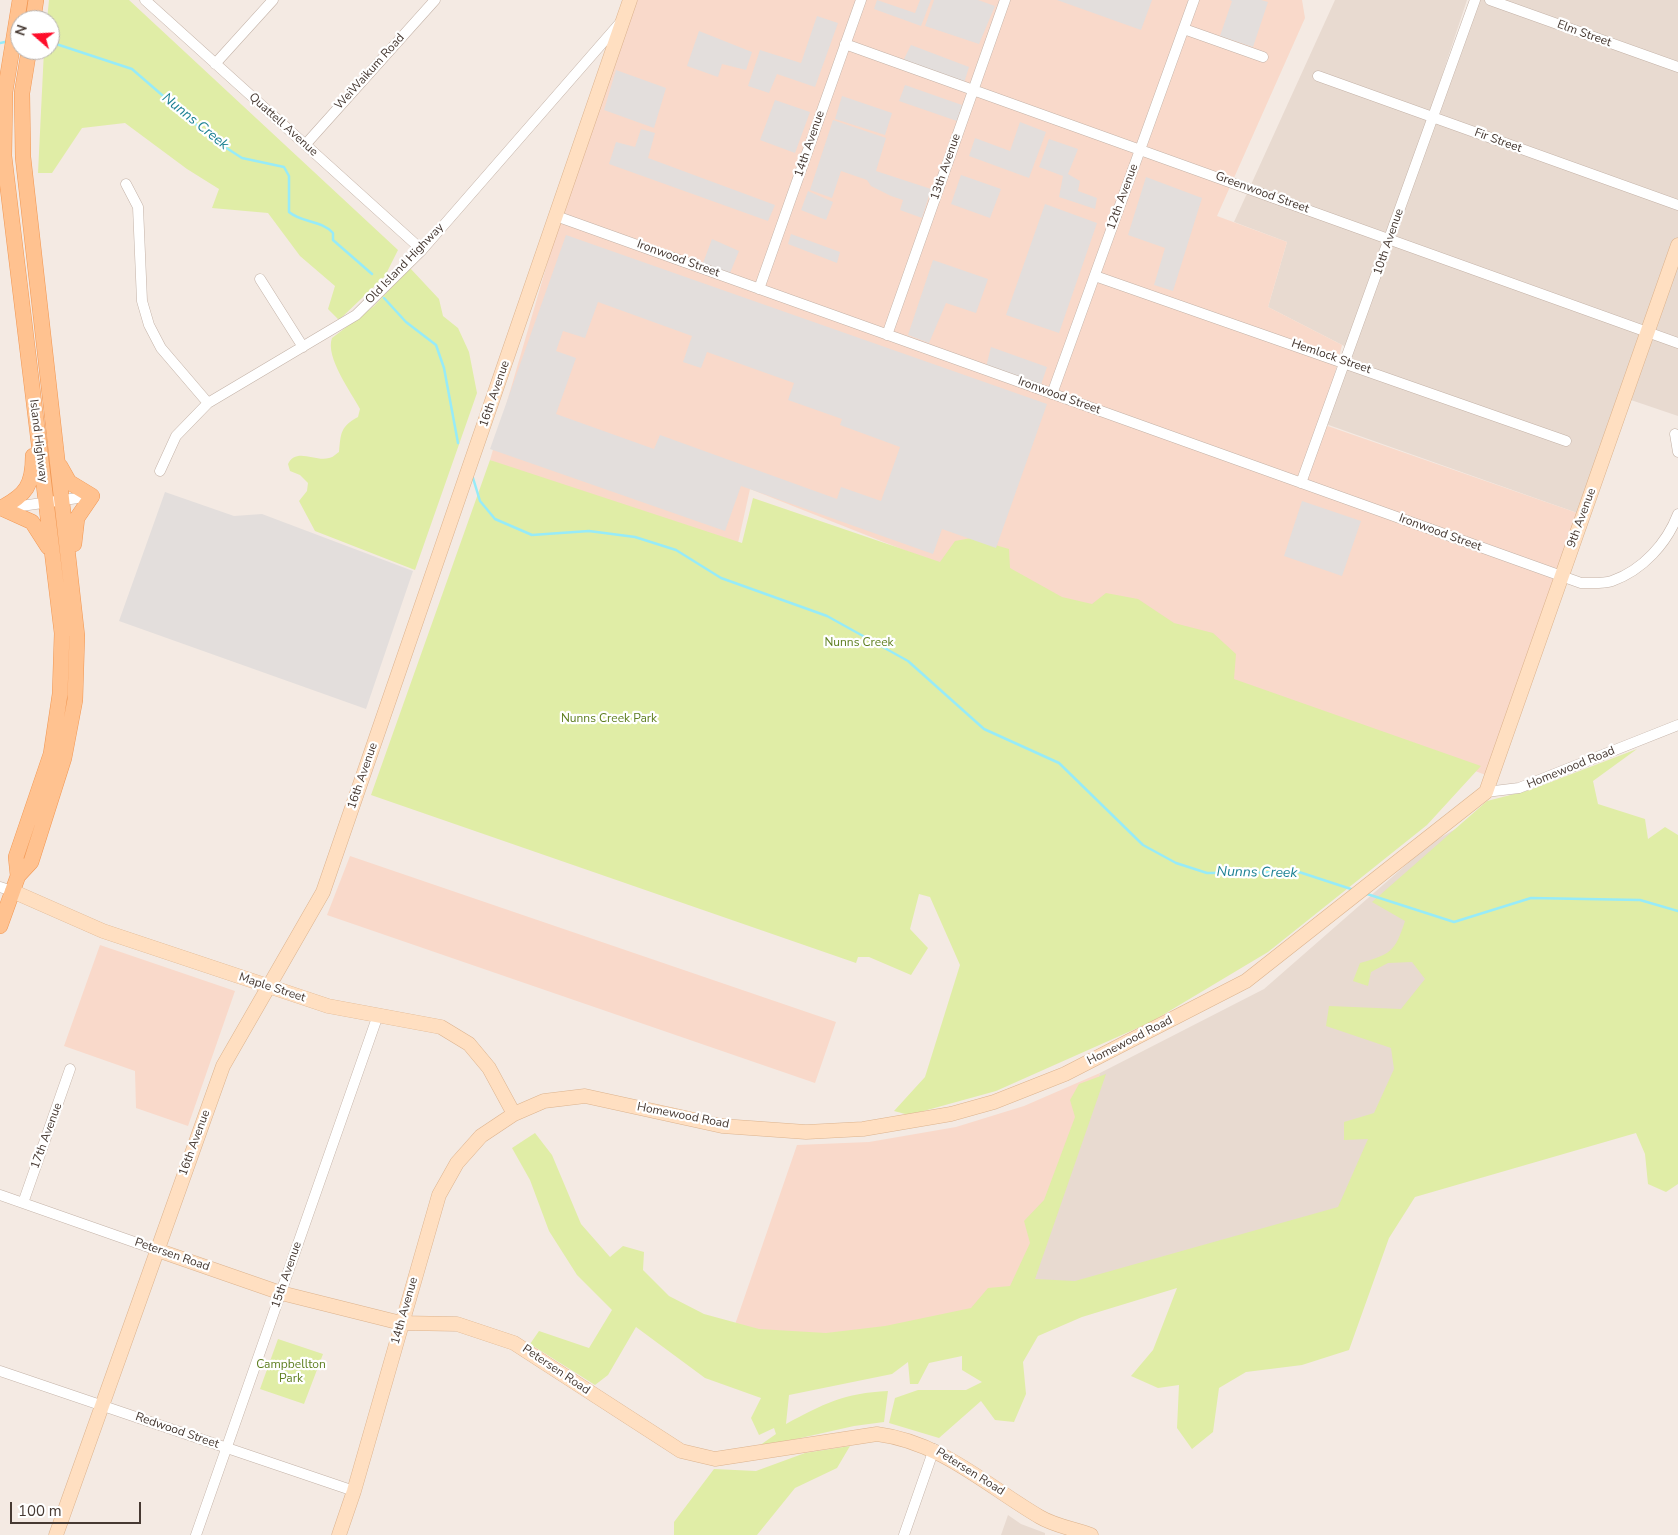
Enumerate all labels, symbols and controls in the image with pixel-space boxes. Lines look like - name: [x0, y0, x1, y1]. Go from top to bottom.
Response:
- north arrow: [10, 10, 60, 60]
- street label: Elm Street: [1555, 18, 1613, 50]
- text: N: [11, 22, 32, 38]
- street label: WeiWaikum Road: [332, 31, 408, 113]
- water label: Nunns Creek: [158, 90, 232, 154]
- street label: Quattell Avenue: [246, 90, 320, 160]
- street label: 14th Avenue: [792, 109, 828, 179]
- street label: Fir Street: [1472, 126, 1524, 156]
- street label: 13th Avenue: [928, 132, 964, 202]
- street label: 12th Avenue: [1104, 162, 1142, 232]
- street label: Greenwood Street: [1213, 169, 1311, 217]
- street label: 10th Avenue: [1371, 207, 1407, 277]
- street label: Old Island Highway: [363, 221, 447, 307]
- street label: Ironwood Street: [635, 237, 721, 281]
- street label: Hemlock Street: [1289, 337, 1373, 377]
- street label: 16th Avenue: [477, 359, 513, 429]
- street label: Ironwood Street: [1016, 374, 1102, 418]
- street label: Island Highway: [26, 399, 50, 483]
- street label: 9th Avenue: [1565, 486, 1599, 550]
- street label: Ironwood Street: [1397, 511, 1483, 555]
- park label: Nunns Creek: [824, 636, 894, 650]
- park label: Nunns Creek Park: [561, 712, 657, 726]
- street label: 16th Avenue: [345, 741, 381, 811]
- street label: Homewood Road: [1525, 744, 1617, 792]
- water label: Nunns Creek: [1217, 864, 1297, 882]
- street label: Maple Street: [237, 970, 307, 1006]
- street label: Homewood Road: [1085, 1013, 1175, 1069]
- street label: Homewood Road: [636, 1100, 730, 1132]
- street label: 17th Avenue: [28, 1101, 66, 1171]
- street label: 16th Avenue: [176, 1108, 214, 1178]
- street label: Petersen Road: [133, 1235, 211, 1275]
- street label: 15th Avenue: [269, 1240, 305, 1310]
- street label: 14th Avenue: [389, 1276, 421, 1346]
- street label: Petersen Road: [519, 1342, 593, 1398]
- park label: Campbellton Park: [256, 1358, 326, 1386]
- street label: Redwood Street: [133, 1410, 221, 1452]
- street label: Petersen Road: [933, 1445, 1007, 1499]
- scale bar: [12, 1492, 144, 1524]
- text: 100 m: [18, 1501, 62, 1521]

